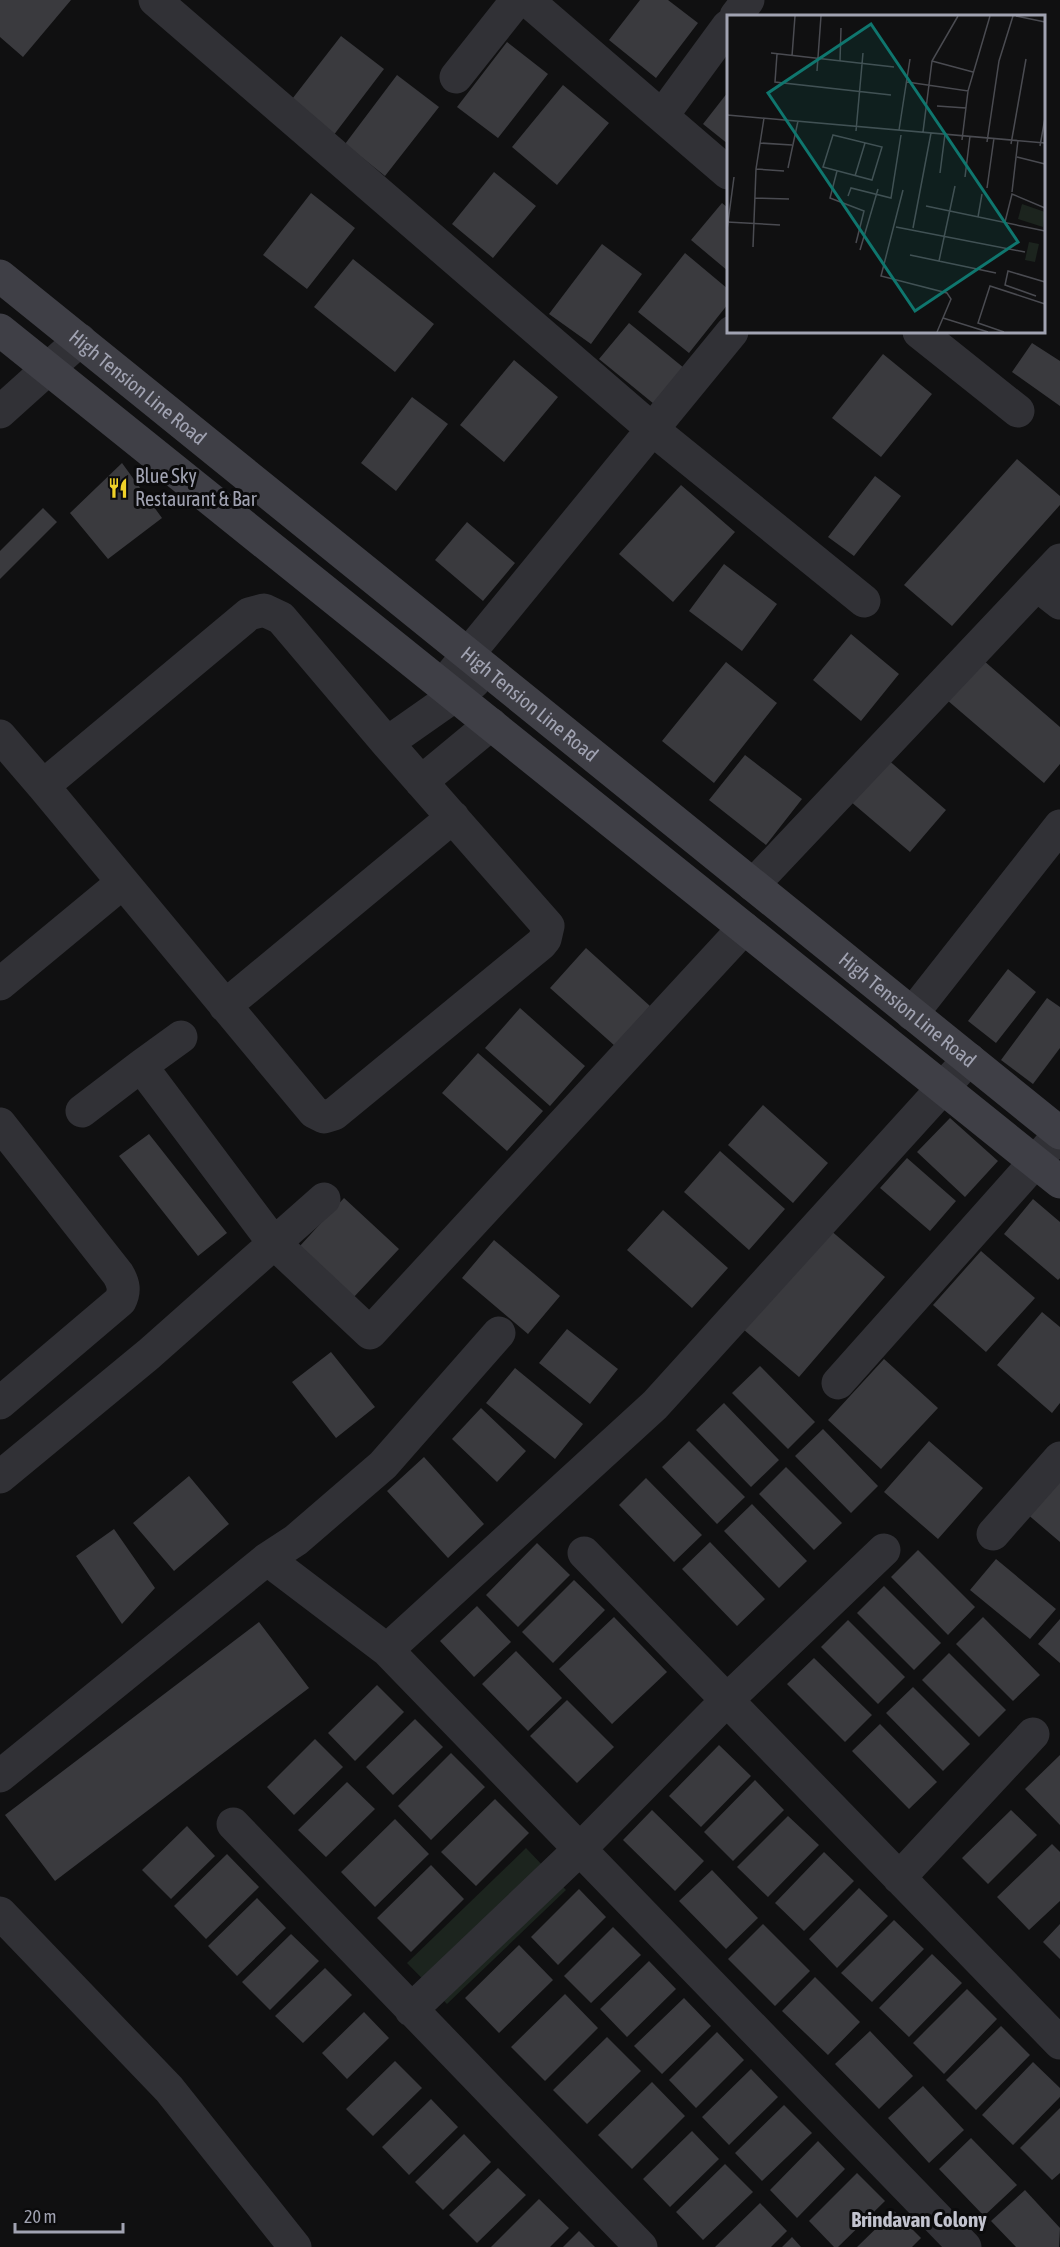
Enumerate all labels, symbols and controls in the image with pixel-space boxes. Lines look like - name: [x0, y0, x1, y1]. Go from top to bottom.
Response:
- inset map: [727, 15, 1045, 333]
- street label: High Tension Line Road: [65, 325, 211, 449]
- place label: Blue Sky Restaurant & Bar: [135, 464, 258, 510]
- restaurant icon: Blue Sky Restaurant & Bar: [106, 476, 130, 500]
- street label: High Tension Line Road: [457, 642, 603, 766]
- street label: High Tension Line Road: [835, 947, 981, 1071]
- scale bar: [15, 2196, 123, 2234]
- text: 20 m: [24, 2206, 56, 2227]
- district label: Brindavan Colony: [851, 2207, 987, 2231]

